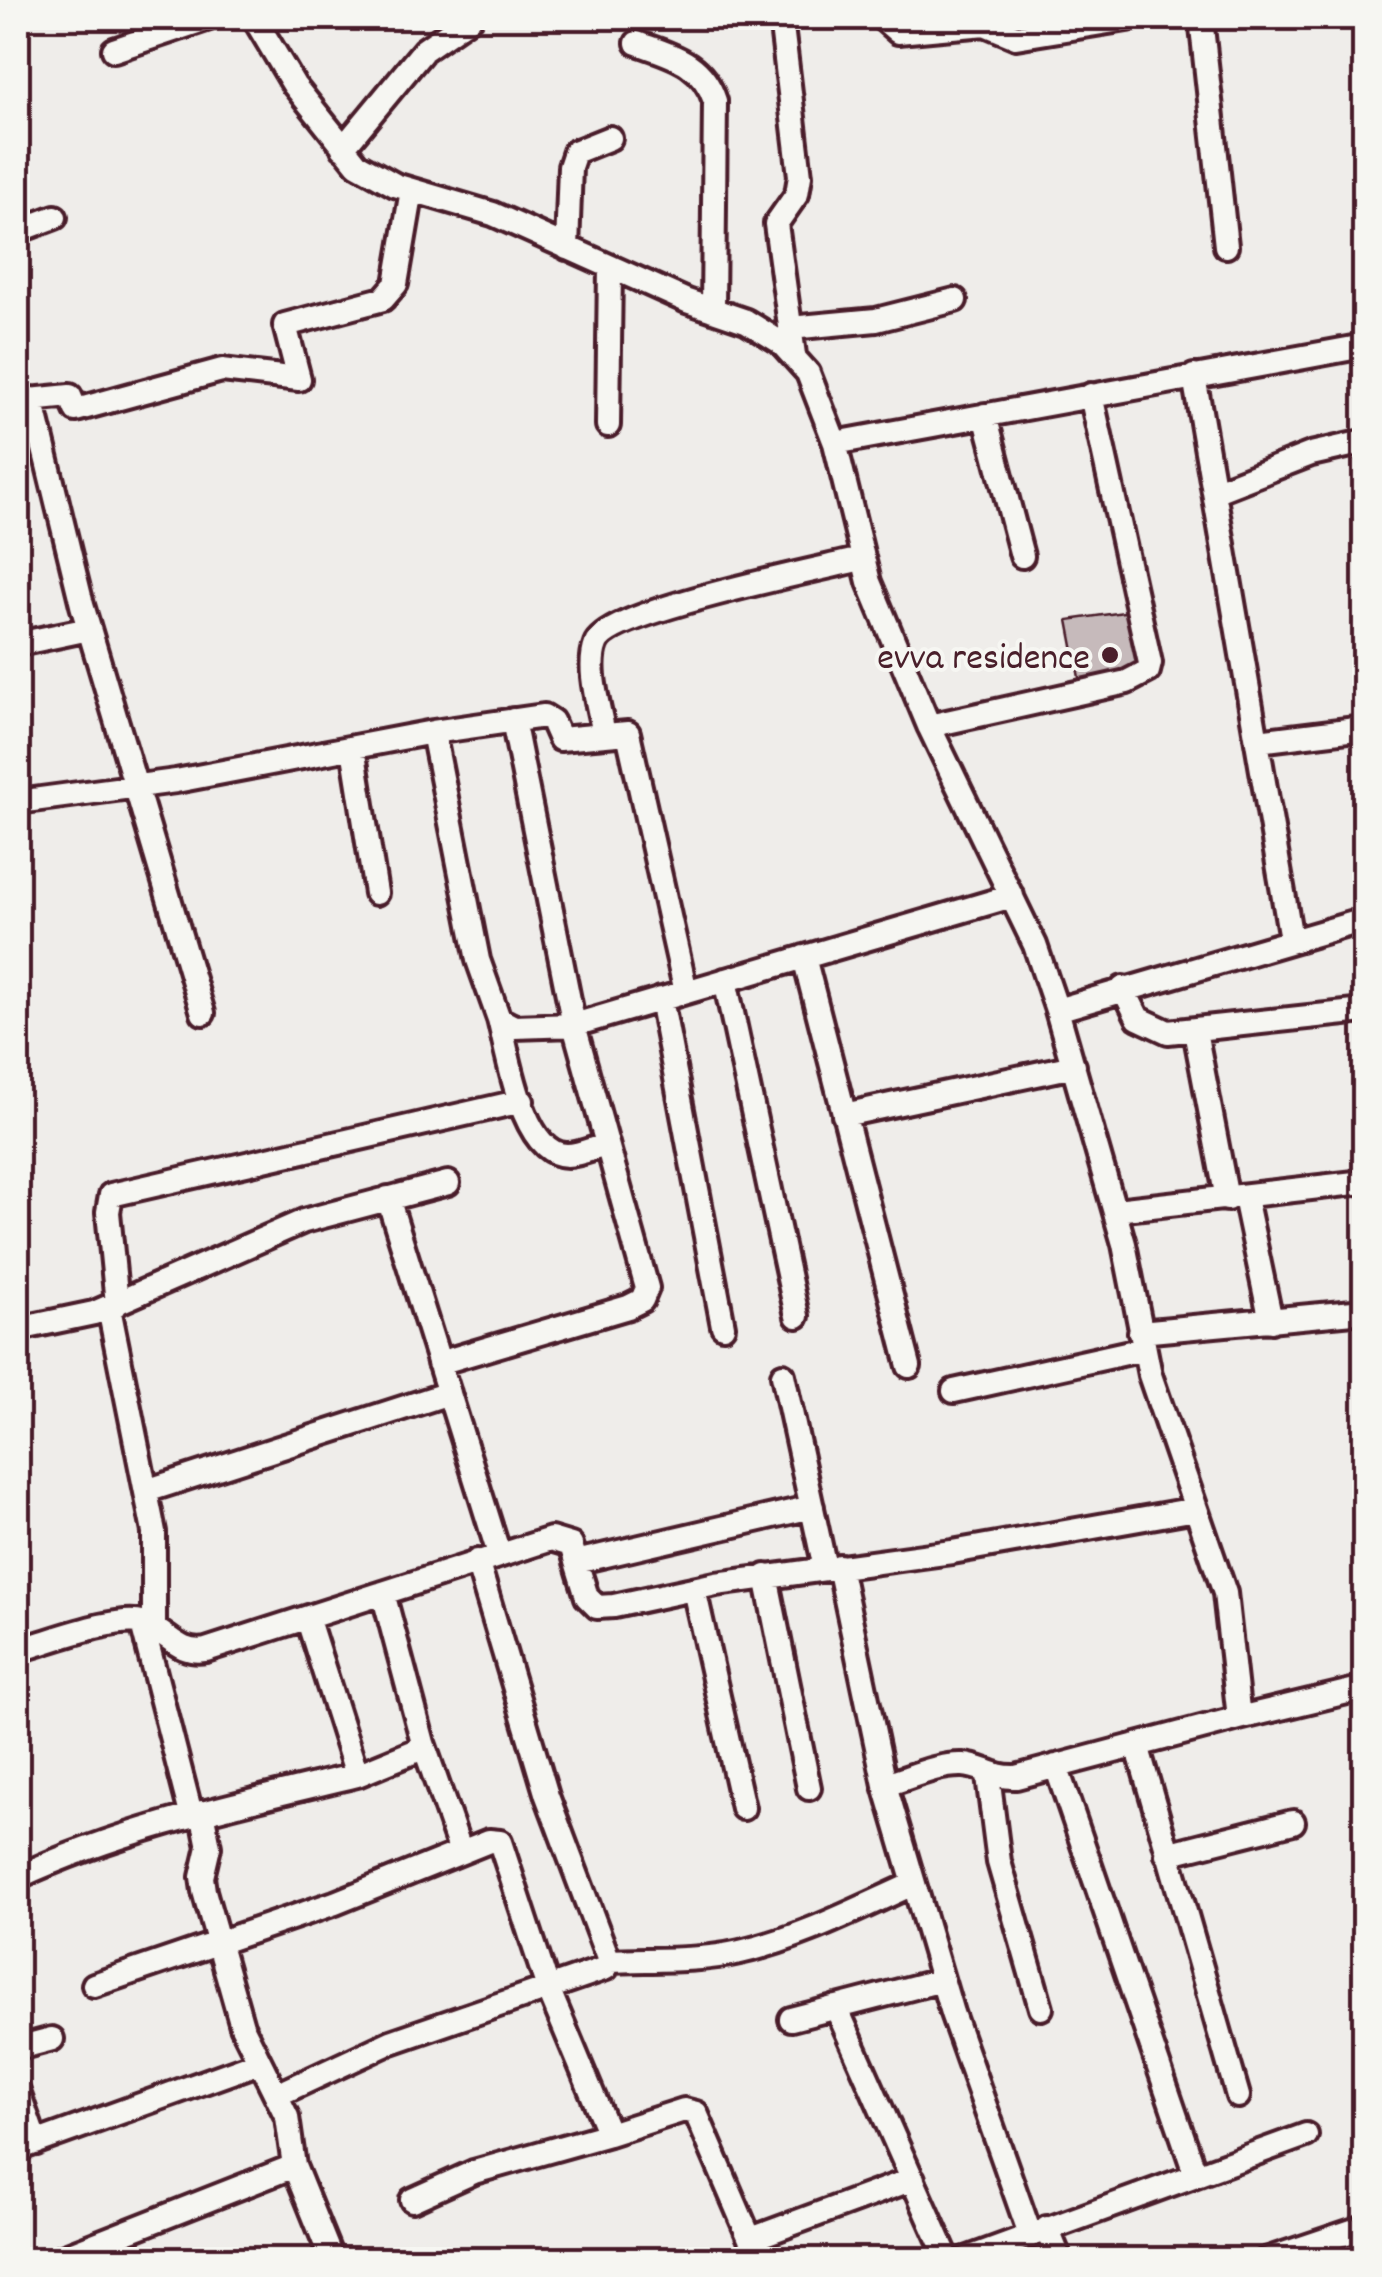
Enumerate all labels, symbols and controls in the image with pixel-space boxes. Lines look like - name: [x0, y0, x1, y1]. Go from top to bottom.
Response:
- place label: evva residence: [877, 633, 1090, 688]
- marker: evva residence: [1099, 644, 1121, 666]

